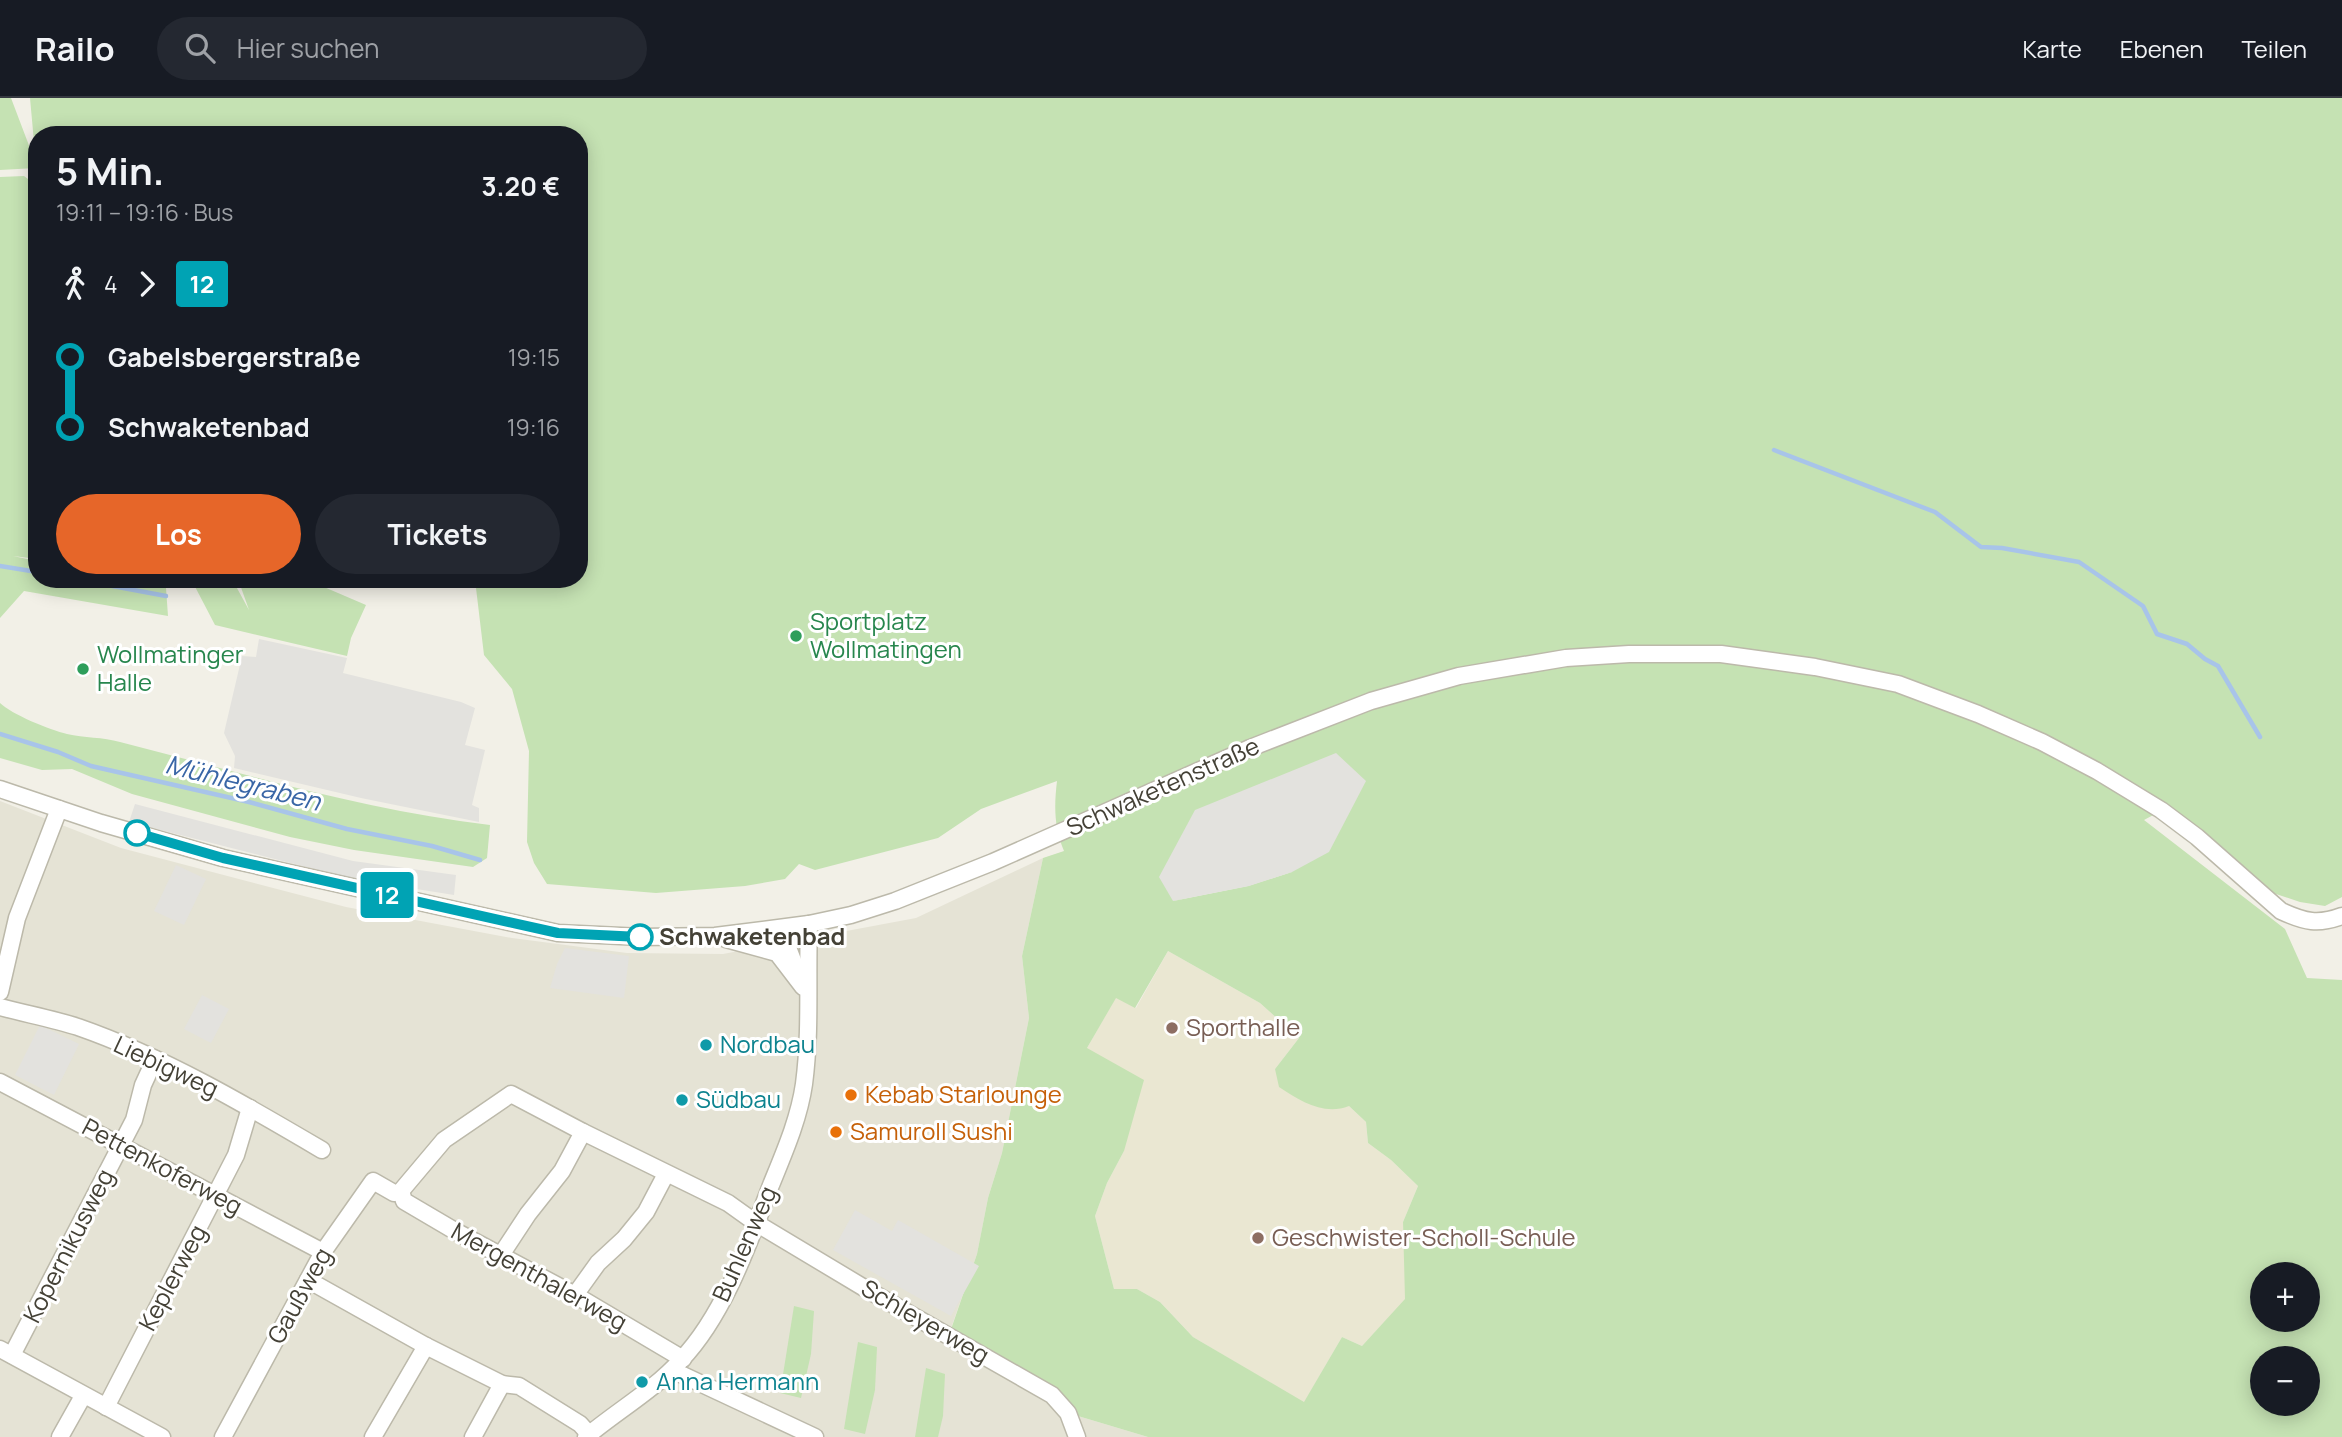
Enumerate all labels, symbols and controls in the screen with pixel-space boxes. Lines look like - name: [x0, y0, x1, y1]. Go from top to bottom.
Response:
- search box: [157, 17, 647, 80]
- text: Railo: [35, 26, 115, 71]
- icon: search: [181, 29, 219, 67]
- text: Hier suchen: [237, 30, 380, 66]
- text: Karte: [2022, 32, 2082, 65]
- text: Ebenen: [2120, 32, 2203, 65]
- text: Teilen: [2241, 32, 2307, 65]
- text: 5 Min.: [56, 144, 164, 196]
- text: 3.20 €: [481, 168, 560, 204]
- text: 19:11 – 19:16 · Bus: [56, 196, 233, 228]
- icon: walk: [56, 265, 94, 303]
- icon: forward: [128, 265, 166, 303]
- text: 12: [190, 267, 214, 300]
- text: 4: [104, 268, 118, 300]
- text: Gabelsbergerstraße: [108, 339, 361, 375]
- text: 19:15: [508, 341, 560, 373]
- text: Schwaketenbad: [108, 409, 310, 445]
- text: 19:16: [507, 411, 560, 443]
- button: Los: [56, 494, 301, 574]
- button: Tickets: [315, 494, 560, 574]
- place label: Sportplatz Wollmatingen: [810, 604, 962, 665]
- marker: Sportplatz Wollmatingen: [788, 628, 804, 644]
- place label: Wollmatinger Halle: [97, 637, 244, 698]
- marker: Wollmatinger Halle: [75, 661, 91, 677]
- street label: Schwaketenstraße: [1061, 728, 1264, 843]
- water label: Mühlegraben: [162, 745, 326, 819]
- unlabelled marker: [124, 820, 150, 846]
- line badge: 12: [356, 872, 418, 918]
- text: 12: [375, 878, 399, 911]
- place label: Schwaketenbad: [659, 919, 845, 952]
- marker: Schwaketenbad: [627, 924, 653, 950]
- place label: Sporthalle: [1186, 1010, 1300, 1043]
- marker: Sporthalle: [1164, 1020, 1180, 1036]
- street label: Liebigweg: [109, 1027, 224, 1104]
- place label: Nordbau: [720, 1027, 815, 1060]
- marker: Nordbau: [698, 1037, 714, 1053]
- place label: Kebab Starlounge: [865, 1077, 1062, 1110]
- place label: Südbau: [696, 1082, 781, 1115]
- marker: Kebab Starlounge: [843, 1087, 859, 1103]
- marker: Südbau: [674, 1092, 690, 1108]
- street label: Pettenkoferweg: [77, 1110, 249, 1222]
- place label: Samuroll Sushi: [850, 1114, 1013, 1147]
- marker: Samuroll Sushi: [828, 1124, 844, 1140]
- street label: Kopernikusweg: [15, 1163, 121, 1328]
- street label: Buhlenweg: [704, 1181, 784, 1306]
- street label: Mergenthalerweg: [446, 1214, 634, 1338]
- street label: Keplerweg: [130, 1219, 213, 1336]
- place label: Geschwister-Scholl-Schule: [1272, 1220, 1576, 1253]
- marker: Geschwister-Scholl-Schule: [1250, 1230, 1266, 1246]
- street label: Gaußweg: [259, 1241, 339, 1349]
- map controls: [2250, 1262, 2320, 1416]
- button: +: [2250, 1262, 2320, 1332]
- street label: Schleyerweg: [856, 1271, 996, 1371]
- button: −: [2250, 1346, 2320, 1416]
- place label: Anna Hermann: [656, 1364, 819, 1397]
- marker: Anna Hermann: [634, 1374, 650, 1390]

